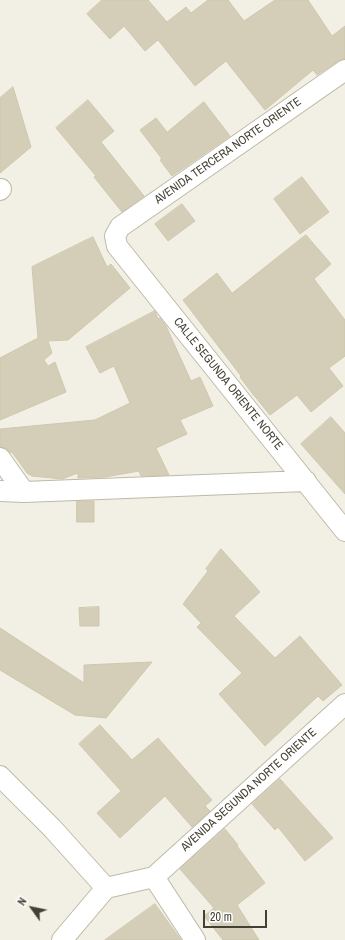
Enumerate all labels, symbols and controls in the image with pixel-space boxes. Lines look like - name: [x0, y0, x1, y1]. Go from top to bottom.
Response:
- street label: AVENIDA TERCERA NORTE ORIENTE: [152, 95, 304, 207]
- street label: CALLE SEGUNDA ORIENTE NORTE: [170, 315, 286, 453]
- street label: AVENIDA SEGUNDA NORTE ORIENTE: [178, 725, 320, 855]
- north arrow: [12, 888, 52, 928]
- text: N: [14, 895, 30, 908]
- scale bar: [205, 902, 269, 928]
- text: 20 m: [210, 909, 232, 925]

